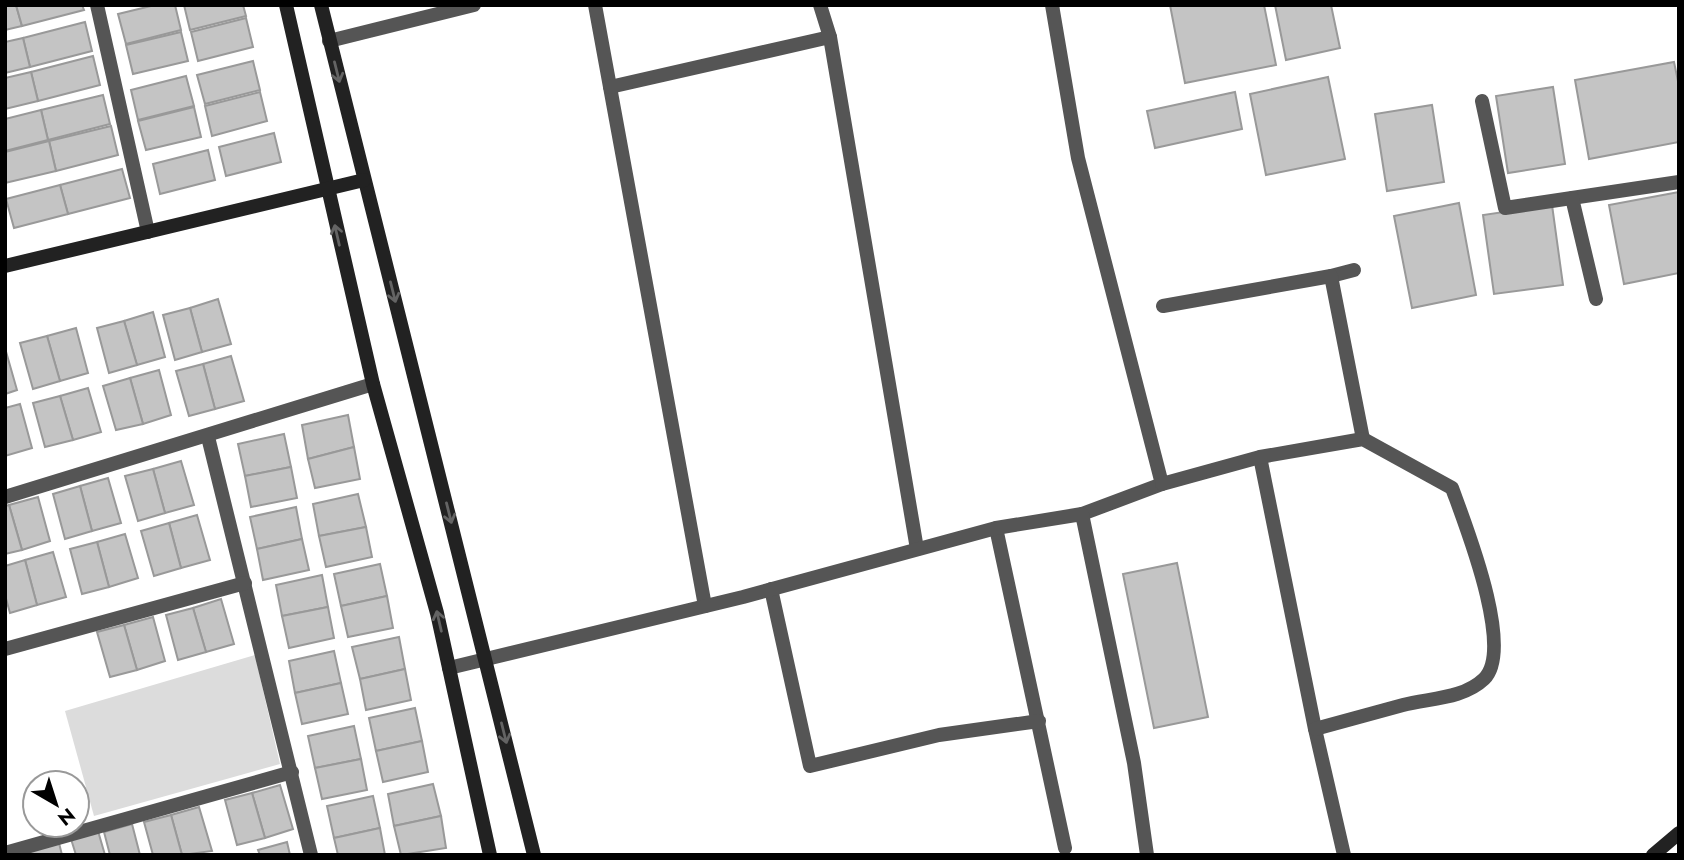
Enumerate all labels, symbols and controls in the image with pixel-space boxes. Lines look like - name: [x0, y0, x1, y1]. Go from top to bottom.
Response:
- one-way arrow: [331, 60, 344, 83]
- one-way arrow: [330, 224, 344, 247]
- one-way arrow: [387, 280, 400, 303]
- one-way arrow: [443, 501, 456, 523]
- one-way arrow: [432, 610, 445, 632]
- one-way arrow: [498, 721, 512, 744]
- north arrow: [21, 769, 91, 839]
- text: N: [52, 802, 81, 832]

